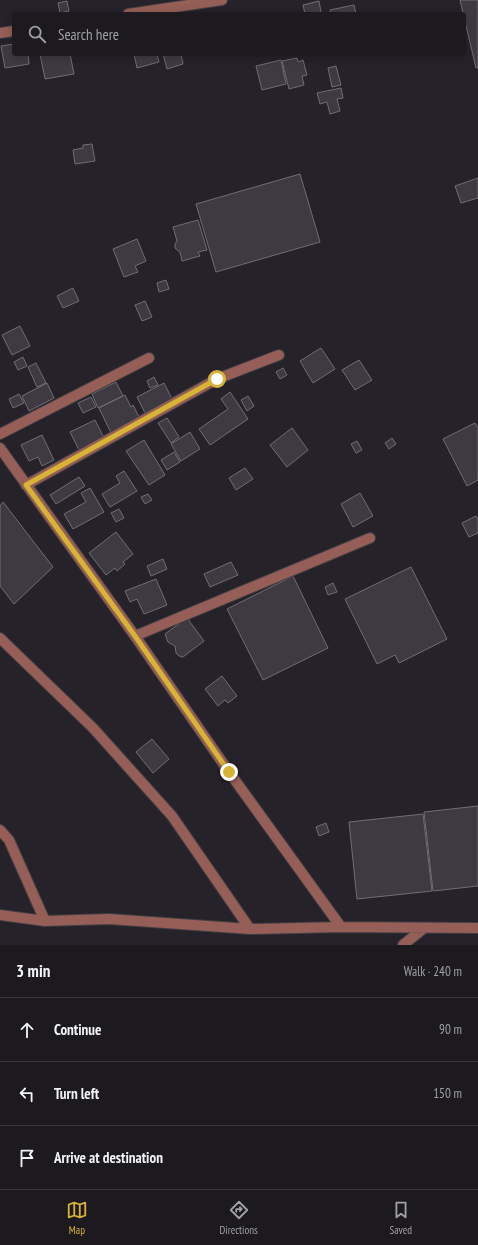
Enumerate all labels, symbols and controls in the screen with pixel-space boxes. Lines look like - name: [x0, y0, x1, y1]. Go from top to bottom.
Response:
- search box: [12, 12, 466, 56]
- icon: search: [26, 23, 48, 45]
- text: Search here: [58, 25, 119, 44]
- route start: [208, 370, 226, 388]
- route end: [220, 763, 238, 781]
- text: 3 min: [16, 960, 50, 982]
- text: Walk · 240 m: [404, 963, 462, 980]
- icon: ahead: [16, 1019, 38, 1041]
- text: Continue: [54, 1020, 101, 1039]
- text: 90 m: [439, 1021, 462, 1038]
- icon: left: [16, 1083, 38, 1105]
- text: Turn left: [54, 1084, 99, 1103]
- text: 150 m: [433, 1085, 462, 1102]
- icon: arrive: [16, 1147, 38, 1169]
- text: Arrive at destination: [54, 1148, 163, 1167]
- tab: Map: [66, 1199, 88, 1237]
- tab: Directions: [220, 1199, 258, 1237]
- tab: Saved: [389, 1199, 412, 1237]

